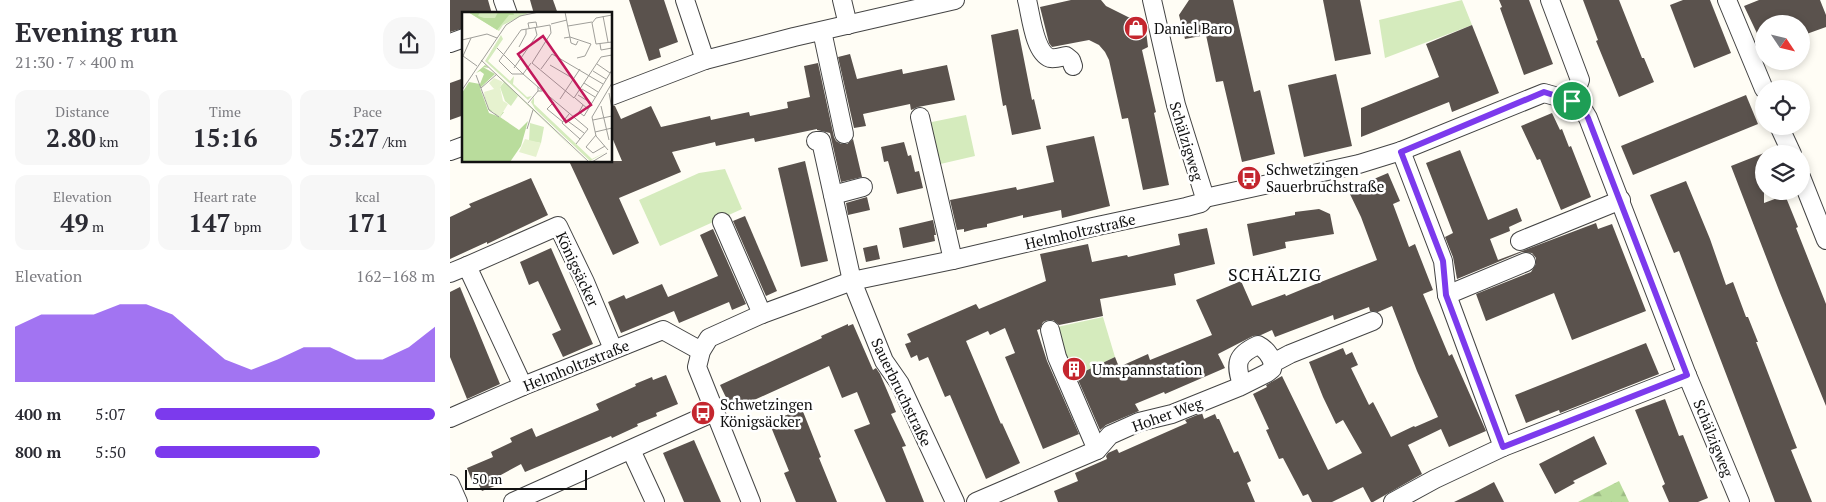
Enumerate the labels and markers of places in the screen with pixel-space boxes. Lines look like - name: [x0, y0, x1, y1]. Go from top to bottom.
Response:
- shop icon: Daniel Baro: [1123, 15, 1149, 41]
- place label: Daniel Baro: [1154, 18, 1232, 38]
- pin: [1551, 80, 1593, 122]
- place label: Schwetzingen Sauerbruchstraße: [1266, 159, 1384, 196]
- bus stop icon: Schwetzingen Sauerbruchstraße: [1236, 165, 1262, 191]
- building icon: Umspannstation: [1061, 356, 1087, 382]
- place label: Umspannstation: [1092, 359, 1202, 379]
- place label: Schwetzingen Königsäcker: [720, 394, 813, 431]
- bus stop icon: Schwetzingen Königsäcker: [690, 400, 716, 426]

